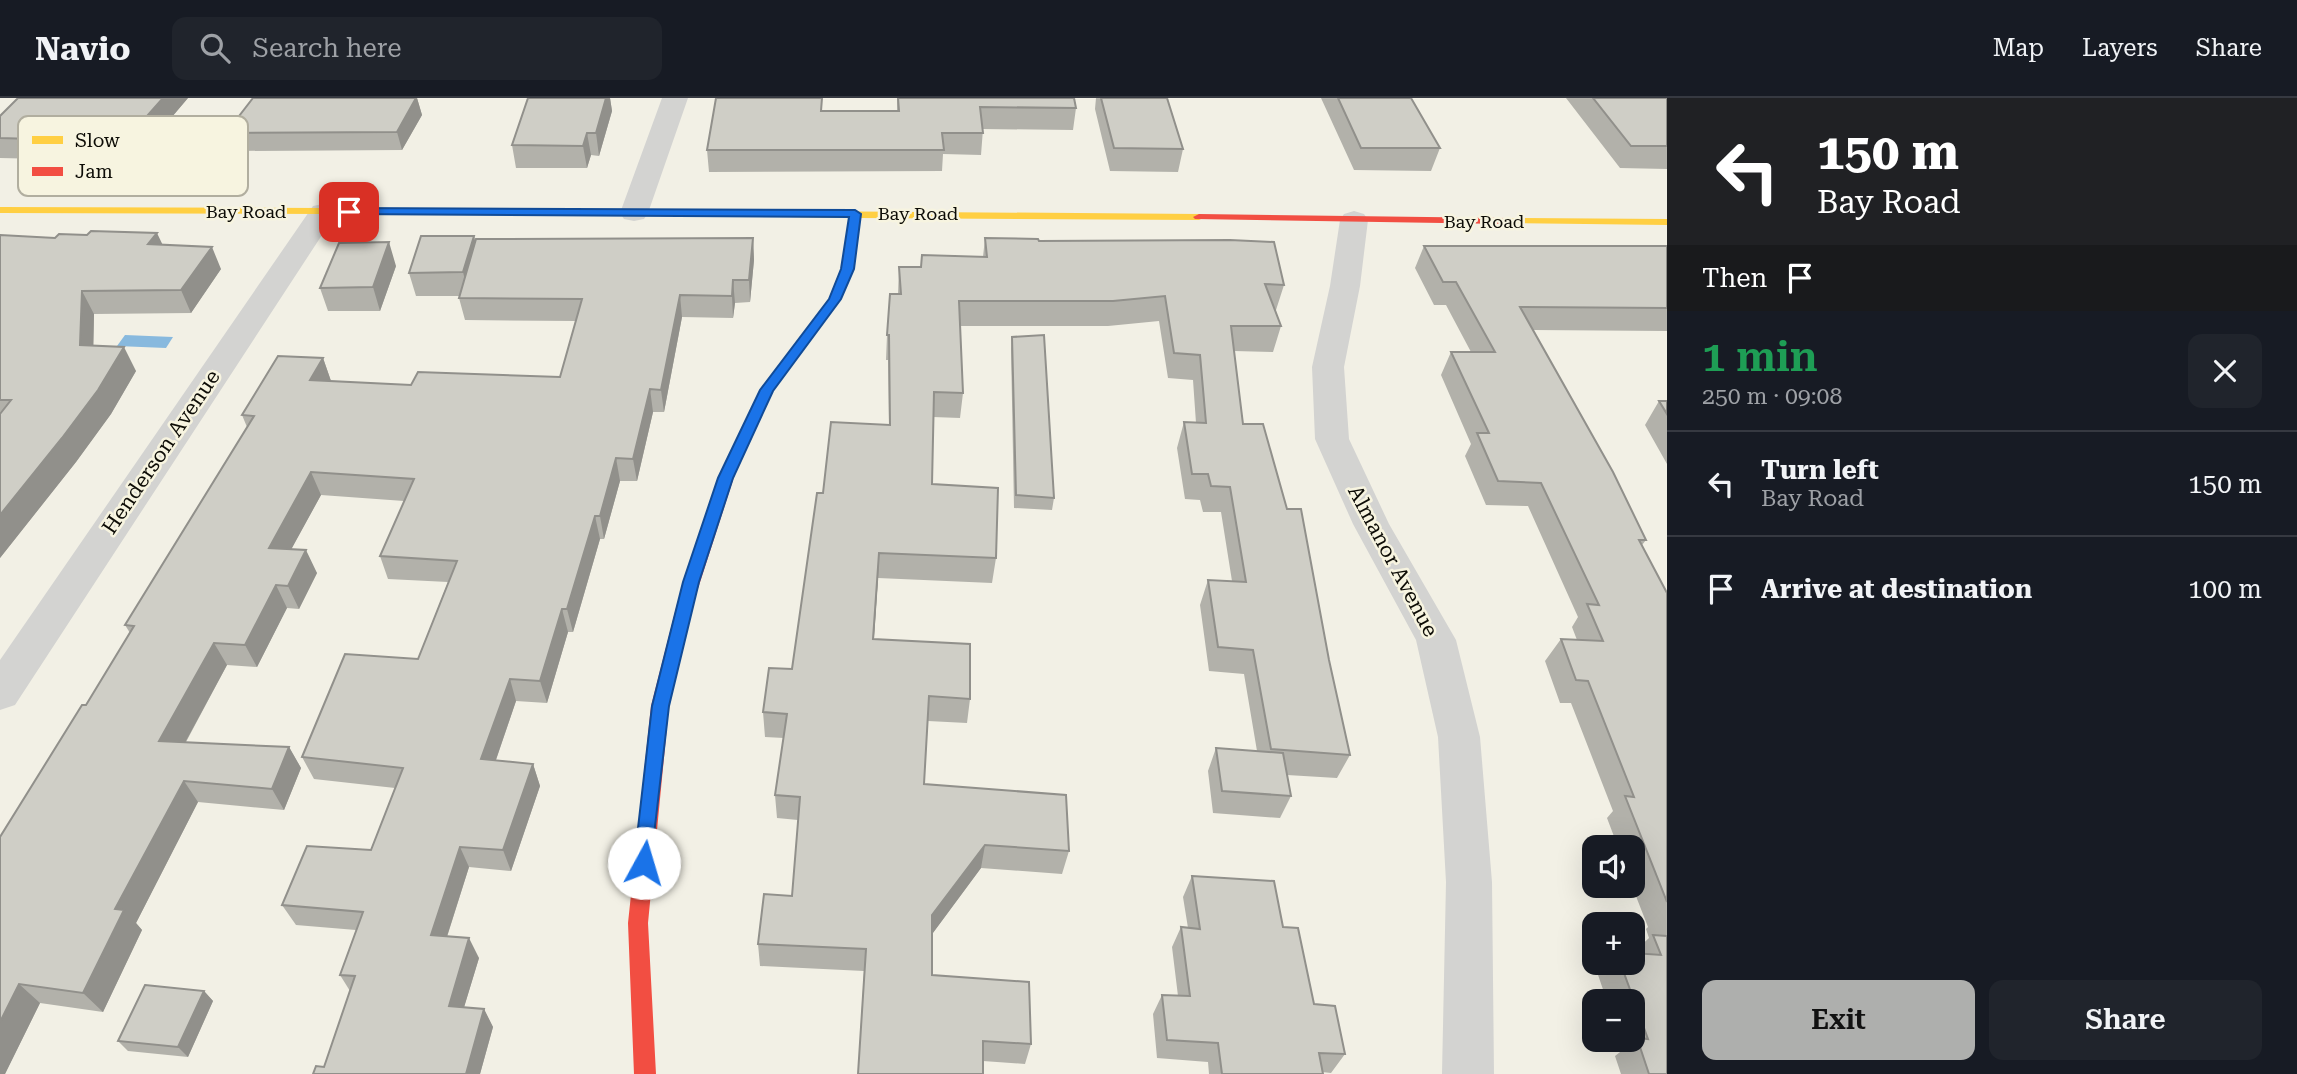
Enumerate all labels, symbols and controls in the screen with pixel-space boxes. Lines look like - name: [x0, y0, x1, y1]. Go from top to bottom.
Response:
- search box: [172, 17, 662, 80]
- text: Navio: [35, 29, 130, 68]
- icon: search: [196, 29, 234, 67]
- text: Search here: [252, 33, 401, 63]
- text: Map: [1993, 34, 2044, 62]
- text: Layers: [2082, 34, 2158, 62]
- text: Share: [2196, 34, 2262, 62]
- legend: [18, 116, 248, 196]
- text: 150 m: [1817, 124, 1959, 181]
- icon: left: [1702, 126, 1793, 217]
- text: Slow: [75, 129, 120, 152]
- text: Jam: [75, 160, 113, 183]
- pin: [319, 182, 379, 242]
- text: Bay Road: [1817, 183, 1960, 221]
- icon: arrive: [330, 193, 368, 231]
- street label: Bay Road: [206, 201, 287, 222]
- street label: Bay Road: [878, 203, 959, 224]
- street label: Bay Road: [1444, 211, 1525, 232]
- icon: arrive: [1781, 259, 1819, 297]
- text: Then: [1702, 263, 1767, 293]
- text: 1 min: [1702, 332, 1818, 381]
- button: close: [2188, 334, 2262, 408]
- street label: Henderson Avenue: [97, 365, 225, 539]
- text: 250 m · 09:08: [1702, 383, 1842, 410]
- text: Turn left: [1761, 455, 1879, 485]
- icon: left: [1702, 465, 1740, 503]
- text: 150 m: [2188, 469, 2262, 499]
- street label: Almanor Avenue: [1343, 481, 1443, 641]
- text: Bay Road: [1761, 485, 1864, 512]
- icon: arrive: [1702, 570, 1740, 608]
- text: Arrive at destination: [1761, 574, 2032, 604]
- text: 100 m: [2188, 574, 2262, 604]
- position arrow: [607, 826, 681, 900]
- map controls: [1582, 835, 1645, 1052]
- button: sound: [1582, 835, 1645, 898]
- button: +: [1582, 912, 1645, 975]
- button: Exit: [1702, 980, 1975, 1060]
- button: Share: [1989, 980, 2262, 1060]
- button: −: [1582, 989, 1645, 1052]

